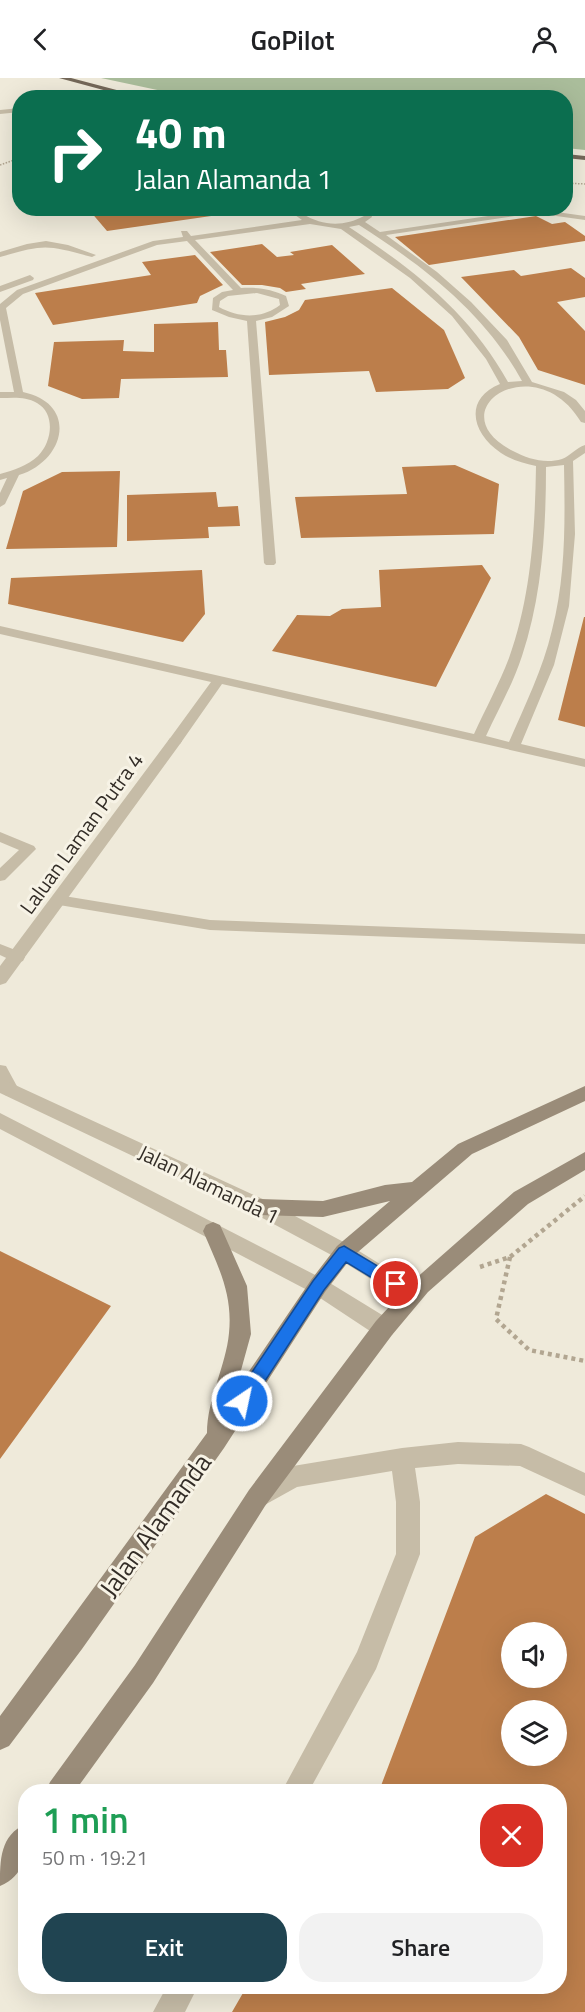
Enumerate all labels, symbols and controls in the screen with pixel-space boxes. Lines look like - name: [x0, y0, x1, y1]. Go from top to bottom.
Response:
- text: GoPilot: [251, 19, 334, 60]
- icon: back: [24, 23, 57, 56]
- icon: person: [528, 23, 561, 56]
- text: 40 m: [135, 100, 227, 164]
- icon: right: [36, 114, 114, 192]
- text: Jalan Alamanda 1: [135, 158, 332, 199]
- street label: Laluan Laman Putra 4: [11, 746, 151, 920]
- street label: Jalan Alamanda 1: [133, 1136, 285, 1232]
- pin: [370, 1258, 421, 1309]
- icon: arrive: [379, 1267, 412, 1300]
- position arrow: [210, 1369, 274, 1433]
- street label: Jalan Alamanda: [89, 1445, 221, 1605]
- map controls: [501, 1622, 567, 1766]
- button: sound: [501, 1622, 567, 1688]
- button: layers: [501, 1700, 567, 1766]
- text: 1 min: [42, 1792, 129, 1847]
- button: close: [480, 1804, 543, 1867]
- text: 50 m · 19:21: [42, 1842, 148, 1873]
- button: Exit: [42, 1913, 287, 1982]
- button: Share: [299, 1913, 543, 1982]

